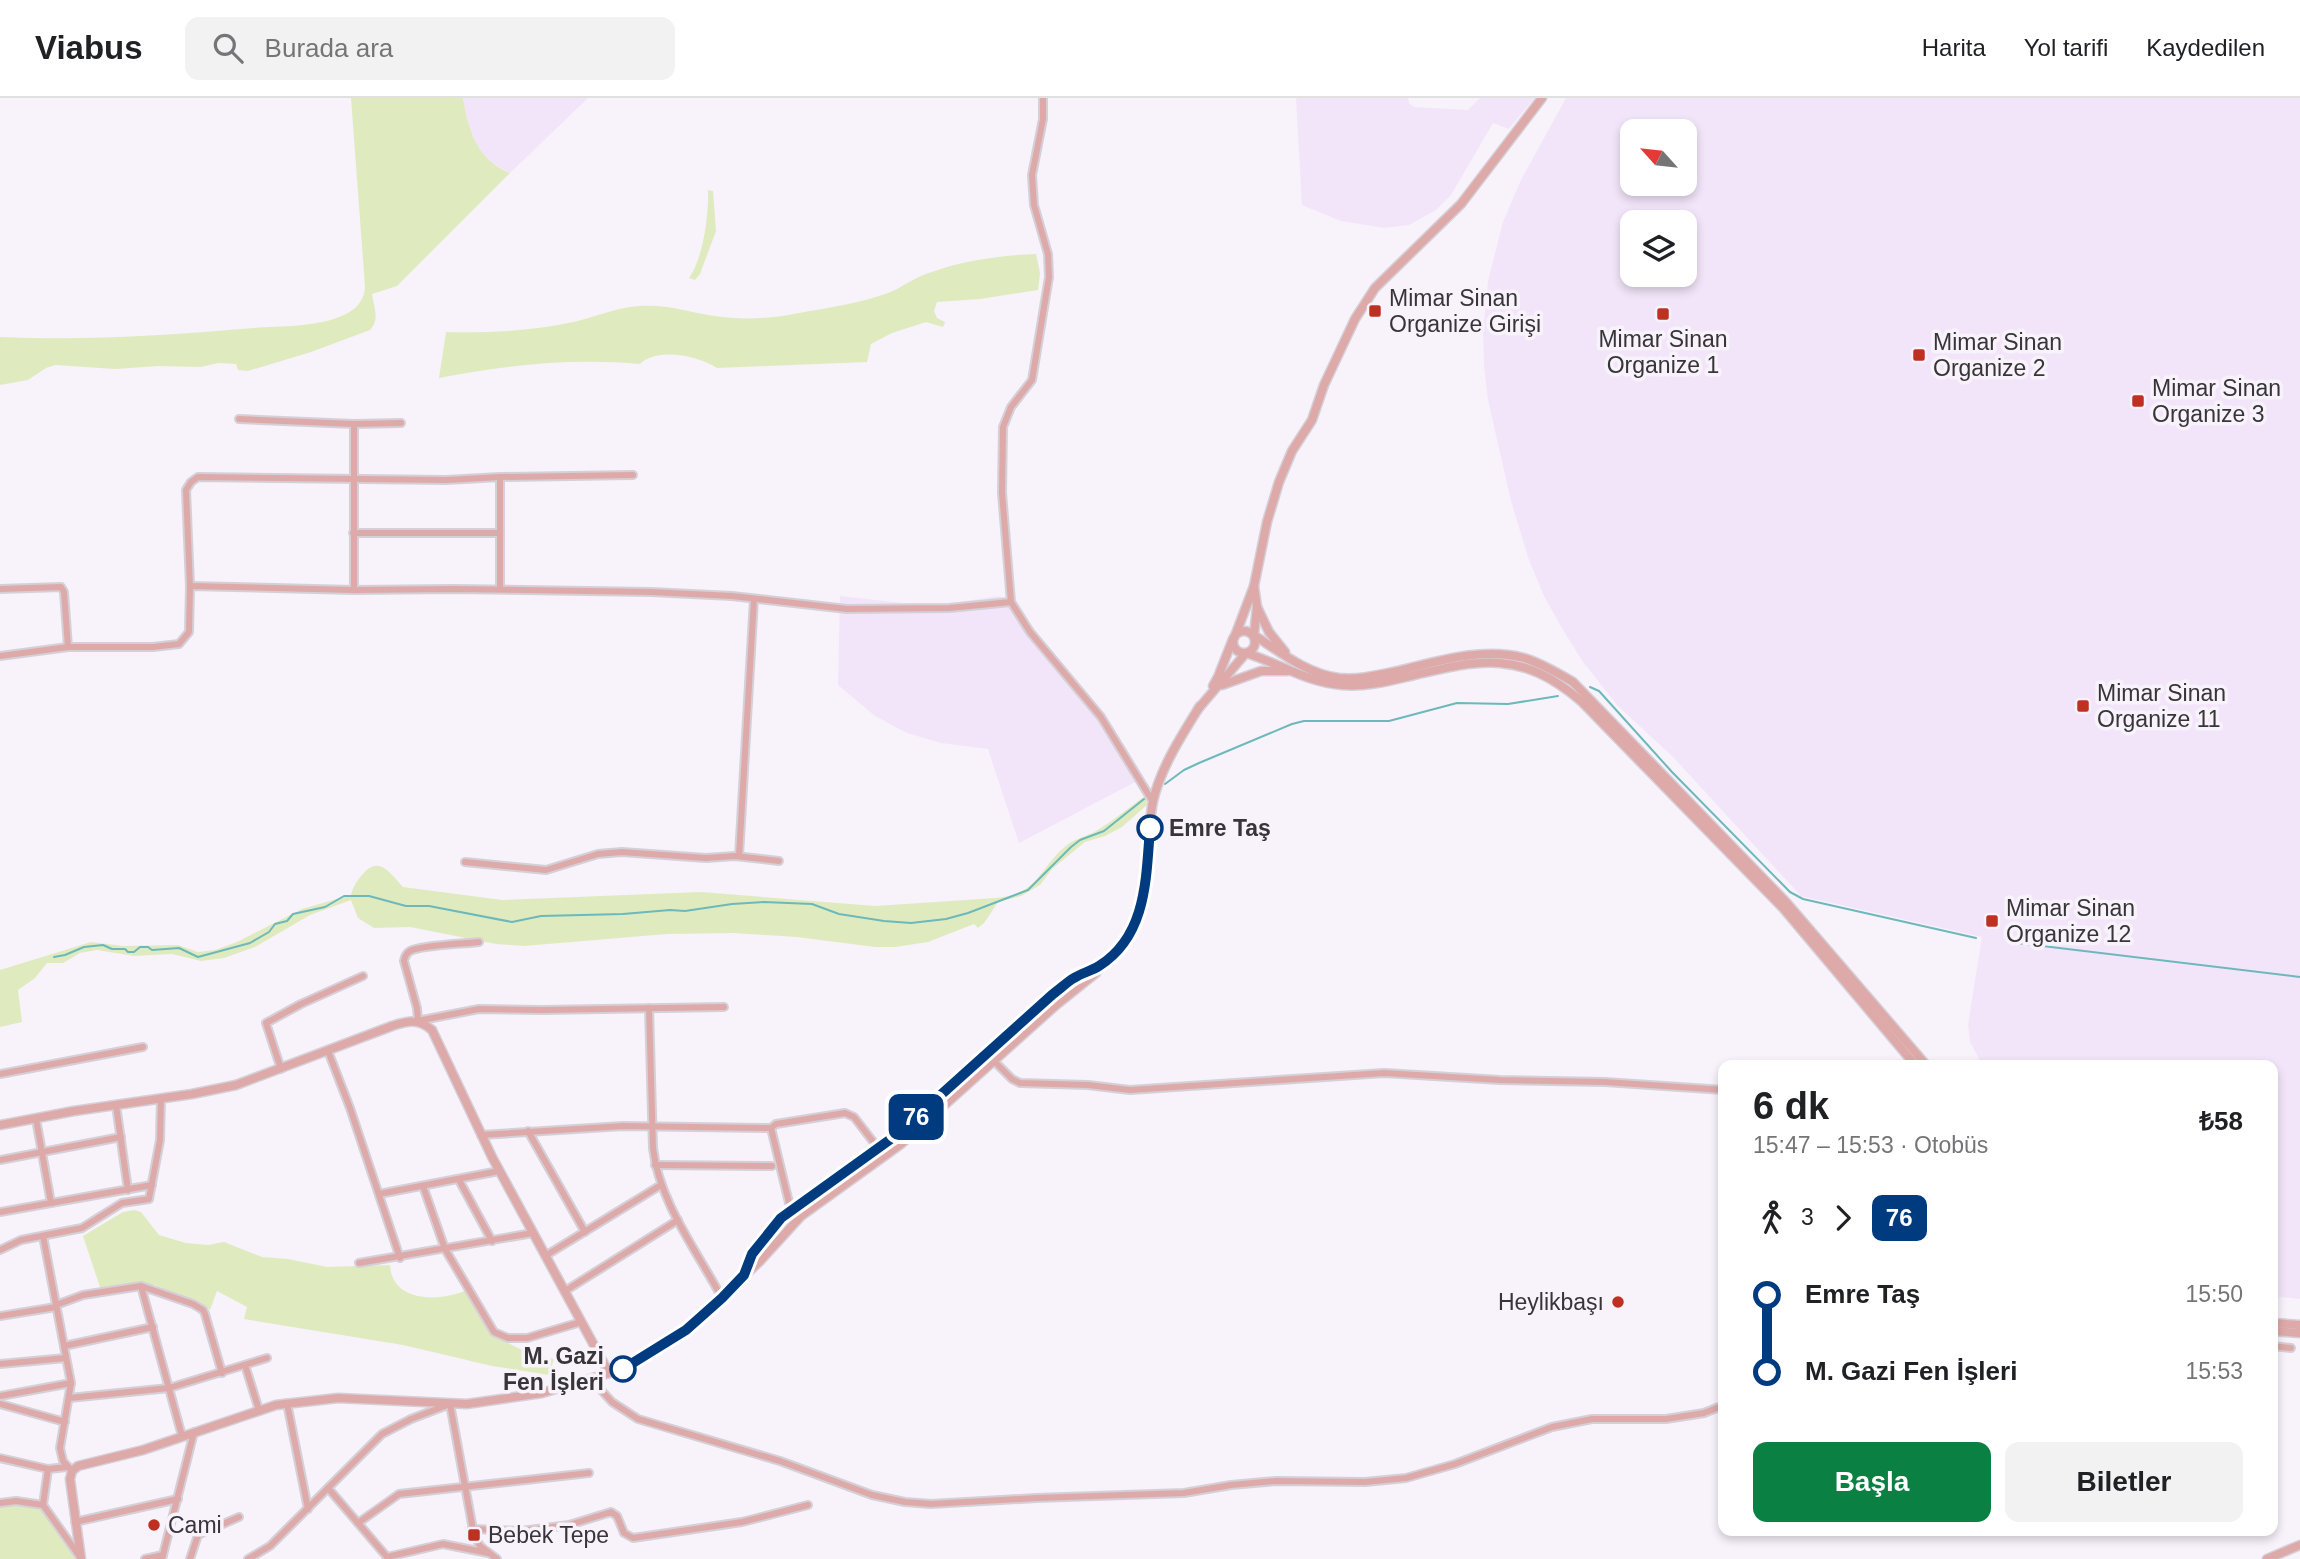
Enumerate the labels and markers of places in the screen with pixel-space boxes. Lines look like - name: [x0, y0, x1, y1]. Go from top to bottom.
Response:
- place label: Mimar Sinan Organize Girişi: [1389, 285, 1541, 337]
- marker: Mimar Sinan Organize Girişi: [1367, 303, 1383, 319]
- marker: Mimar Sinan Organize 1: [1655, 306, 1671, 322]
- place label: Mimar Sinan Organize 1: [1598, 326, 1728, 378]
- place label: Mimar Sinan Organize 2: [1933, 329, 2062, 381]
- marker: Mimar Sinan Organize 2: [1911, 347, 1927, 363]
- place label: Mimar Sinan Organize 3: [2152, 375, 2281, 427]
- marker: Mimar Sinan Organize 3: [2130, 393, 2146, 409]
- place label: Mimar Sinan Organize 11: [2097, 680, 2226, 732]
- marker: Mimar Sinan Organize 11: [2075, 698, 2091, 714]
- marker: Emre Taş: [1137, 815, 1163, 841]
- place label: Emre Taş: [1169, 815, 1271, 841]
- place label: Mimar Sinan Organize 12: [2006, 895, 2135, 947]
- marker: Mimar Sinan Organize 12: [1984, 913, 2000, 929]
- place label: Heylikbaşı: [1498, 1289, 1604, 1315]
- marker: Heylikbaşı: [1610, 1294, 1626, 1310]
- place label: M. Gazi Fen İşleri: [503, 1343, 604, 1395]
- marker: M. Gazi Fen İşleri: [610, 1356, 636, 1382]
- place label: Cami: [168, 1512, 222, 1538]
- marker: Cami: [146, 1517, 162, 1533]
- place label: Bebek Tepe: [488, 1522, 609, 1548]
- marker: Bebek Tepe: [466, 1527, 482, 1543]

